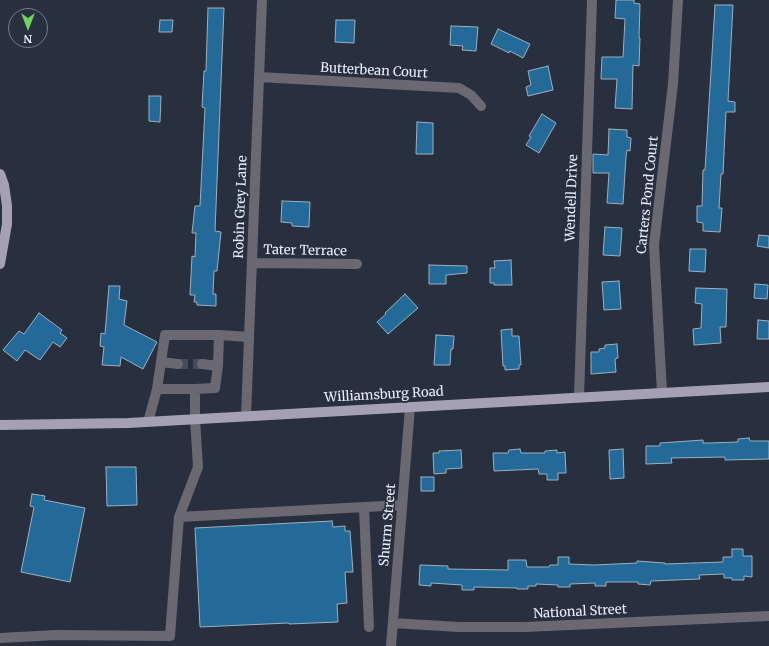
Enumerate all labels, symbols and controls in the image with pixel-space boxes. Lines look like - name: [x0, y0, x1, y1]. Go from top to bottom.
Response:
- north arrow: [8, 8, 48, 48]
- text: N: [24, 32, 32, 46]
- street label: Butterbean Court: [320, 60, 428, 82]
- street label: Carters Pond Court: [634, 135, 662, 255]
- street label: Wendell Drive: [563, 154, 581, 242]
- street label: Robin Grey Lane: [231, 155, 251, 259]
- street label: Tater Terrace: [263, 242, 347, 260]
- street label: Williamsburg Road: [324, 384, 444, 406]
- street label: Shurm Street: [377, 483, 399, 567]
- street label: National Street: [533, 602, 627, 622]

